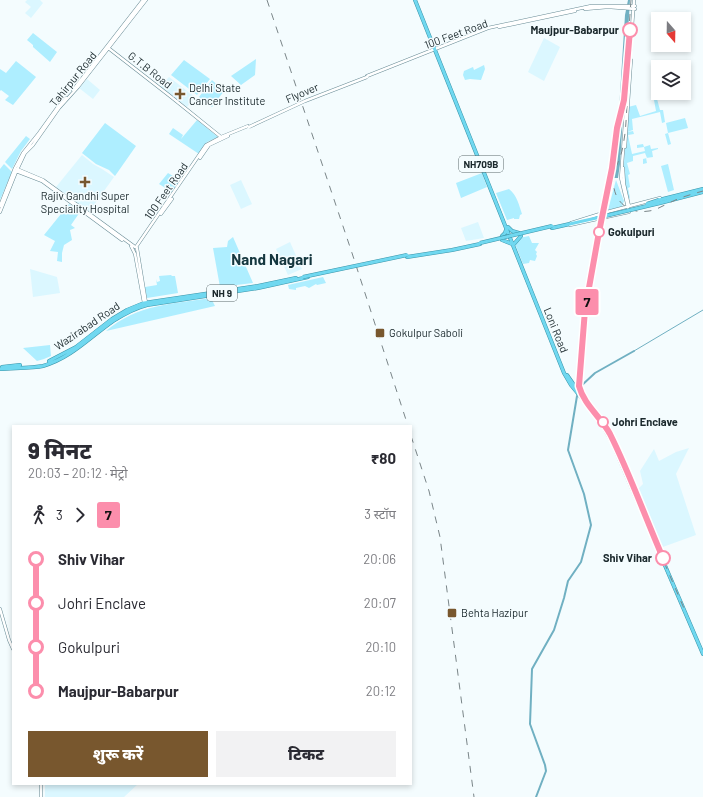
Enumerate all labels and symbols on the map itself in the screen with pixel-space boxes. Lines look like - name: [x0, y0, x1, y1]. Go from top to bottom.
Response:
- north arrow: [651, 12, 691, 52]
- street label: 100 Feet Road: [422, 16, 489, 51]
- marker: Maujpur-Babarpur: [622, 22, 638, 38]
- place label: Maujpur-Babarpur: [530, 23, 620, 36]
- street label: Tahirpur Road: [46, 49, 99, 109]
- street label: G.T.B Road: [126, 49, 175, 91]
- street label: Flyover: [283, 80, 320, 105]
- place label: Delhi State Cancer Institute: [189, 81, 265, 107]
- marker: Delhi State Cancer Institute: [174, 88, 186, 100]
- road number: NH709B: [459, 156, 503, 172]
- street label: 100 Feet Road: [141, 160, 190, 222]
- marker: Rajiv Gandhi Super Speciality Hospital: [79, 176, 91, 188]
- place label: Rajiv Gandhi Super Speciality Hospital: [41, 189, 129, 215]
- place label: Gokulpuri: [608, 225, 655, 238]
- marker: Gokulpuri: [593, 226, 605, 238]
- district label: Nand Nagari: [231, 250, 313, 268]
- road number: NH 9: [207, 285, 237, 301]
- line badge: 7: [574, 289, 600, 315]
- street label: Wazirabad Road: [51, 299, 122, 352]
- street label: Loni Road: [542, 305, 571, 354]
- place label: Gokulpur Saboli: [389, 326, 463, 339]
- marker: Gokulpur Saboli: [374, 327, 386, 339]
- place label: Johri Enclave: [612, 415, 678, 428]
- marker: Johri Enclave: [597, 416, 609, 428]
- marker: Shiv Vihar: [655, 550, 671, 566]
- place label: Shiv Vihar: [603, 551, 653, 564]
- place label: Behta Hazipur: [461, 606, 528, 619]
- marker: Behta Hazipur: [446, 607, 458, 619]

